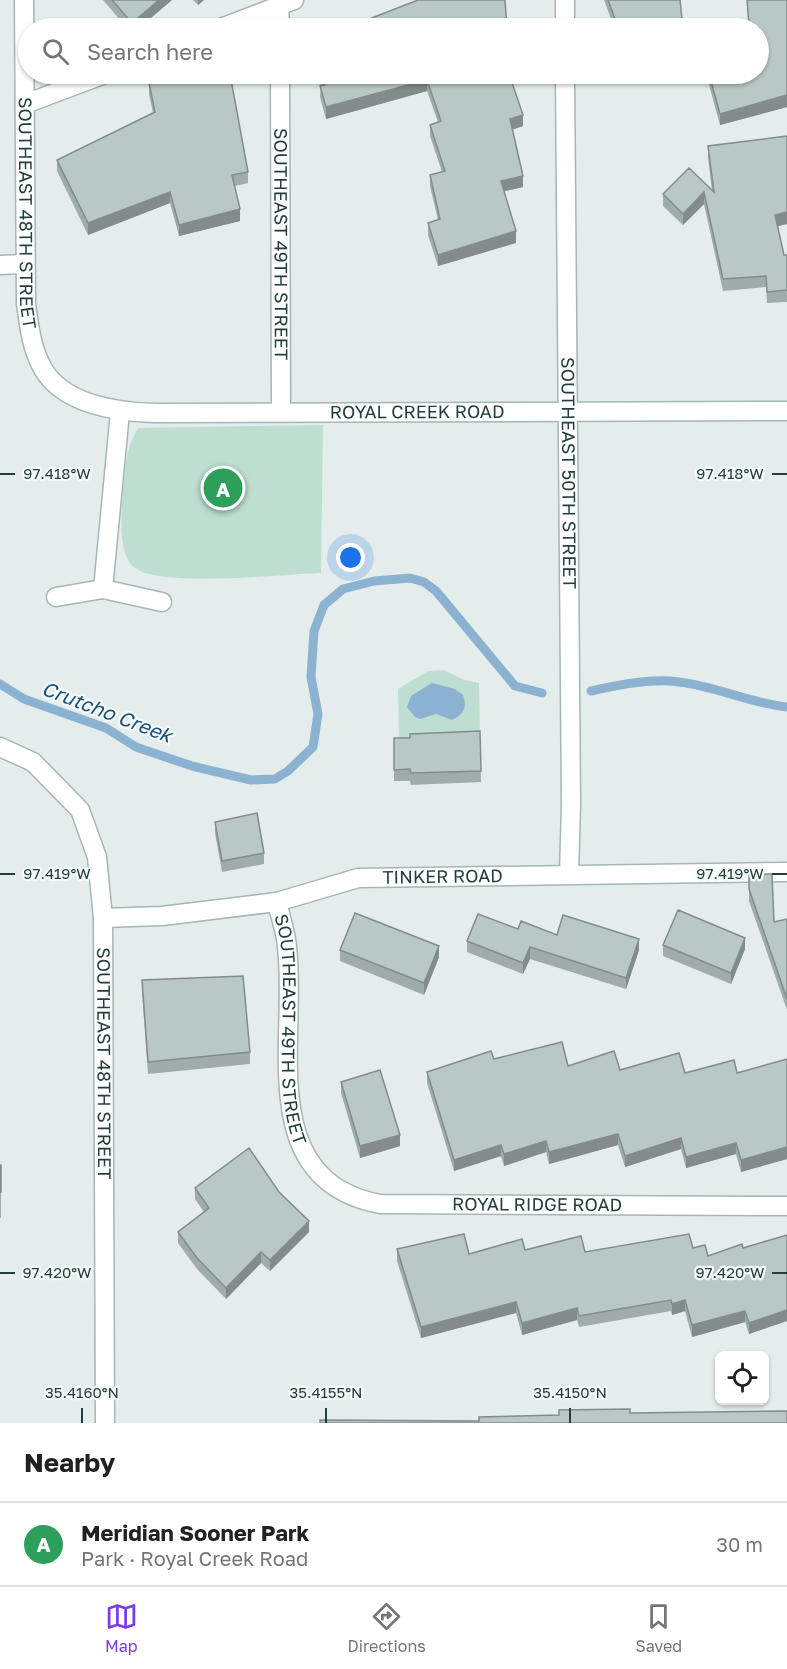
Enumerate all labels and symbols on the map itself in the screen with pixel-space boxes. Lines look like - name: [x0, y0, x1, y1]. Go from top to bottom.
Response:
- street label: SOUTHEAST 48TH STREET: [15, 97, 42, 330]
- street label: SOUTHEAST 49TH STREET: [270, 128, 293, 360]
- street label: SOUTHEAST 50TH STREET: [557, 357, 581, 589]
- street label: ROYAL CREEK ROAD: [330, 400, 505, 422]
- text: 97.418°W: [23, 464, 91, 482]
- text: 97.418°W: [696, 464, 764, 482]
- pin: A: [204, 466, 242, 510]
- your location: [336, 543, 365, 572]
- water label: Crutcho Creek: [39, 675, 178, 748]
- text: 97.419°W: [23, 864, 91, 882]
- street label: TINKER ROAD: [382, 864, 503, 888]
- text: 97.419°W: [696, 864, 764, 882]
- street label: SOUTHEAST 49TH STREET: [270, 911, 312, 1148]
- street label: SOUTHEAST 48TH STREET: [93, 947, 116, 1179]
- street label: ROYAL RIDGE ROAD: [452, 1192, 622, 1215]
- text: 97.420°W: [23, 1263, 91, 1281]
- text: 97.420°W: [696, 1263, 764, 1281]
- text: 35.4160°N: [45, 1383, 119, 1401]
- text: 35.4155°N: [289, 1383, 363, 1401]
- text: 35.4150°N: [533, 1383, 607, 1401]

